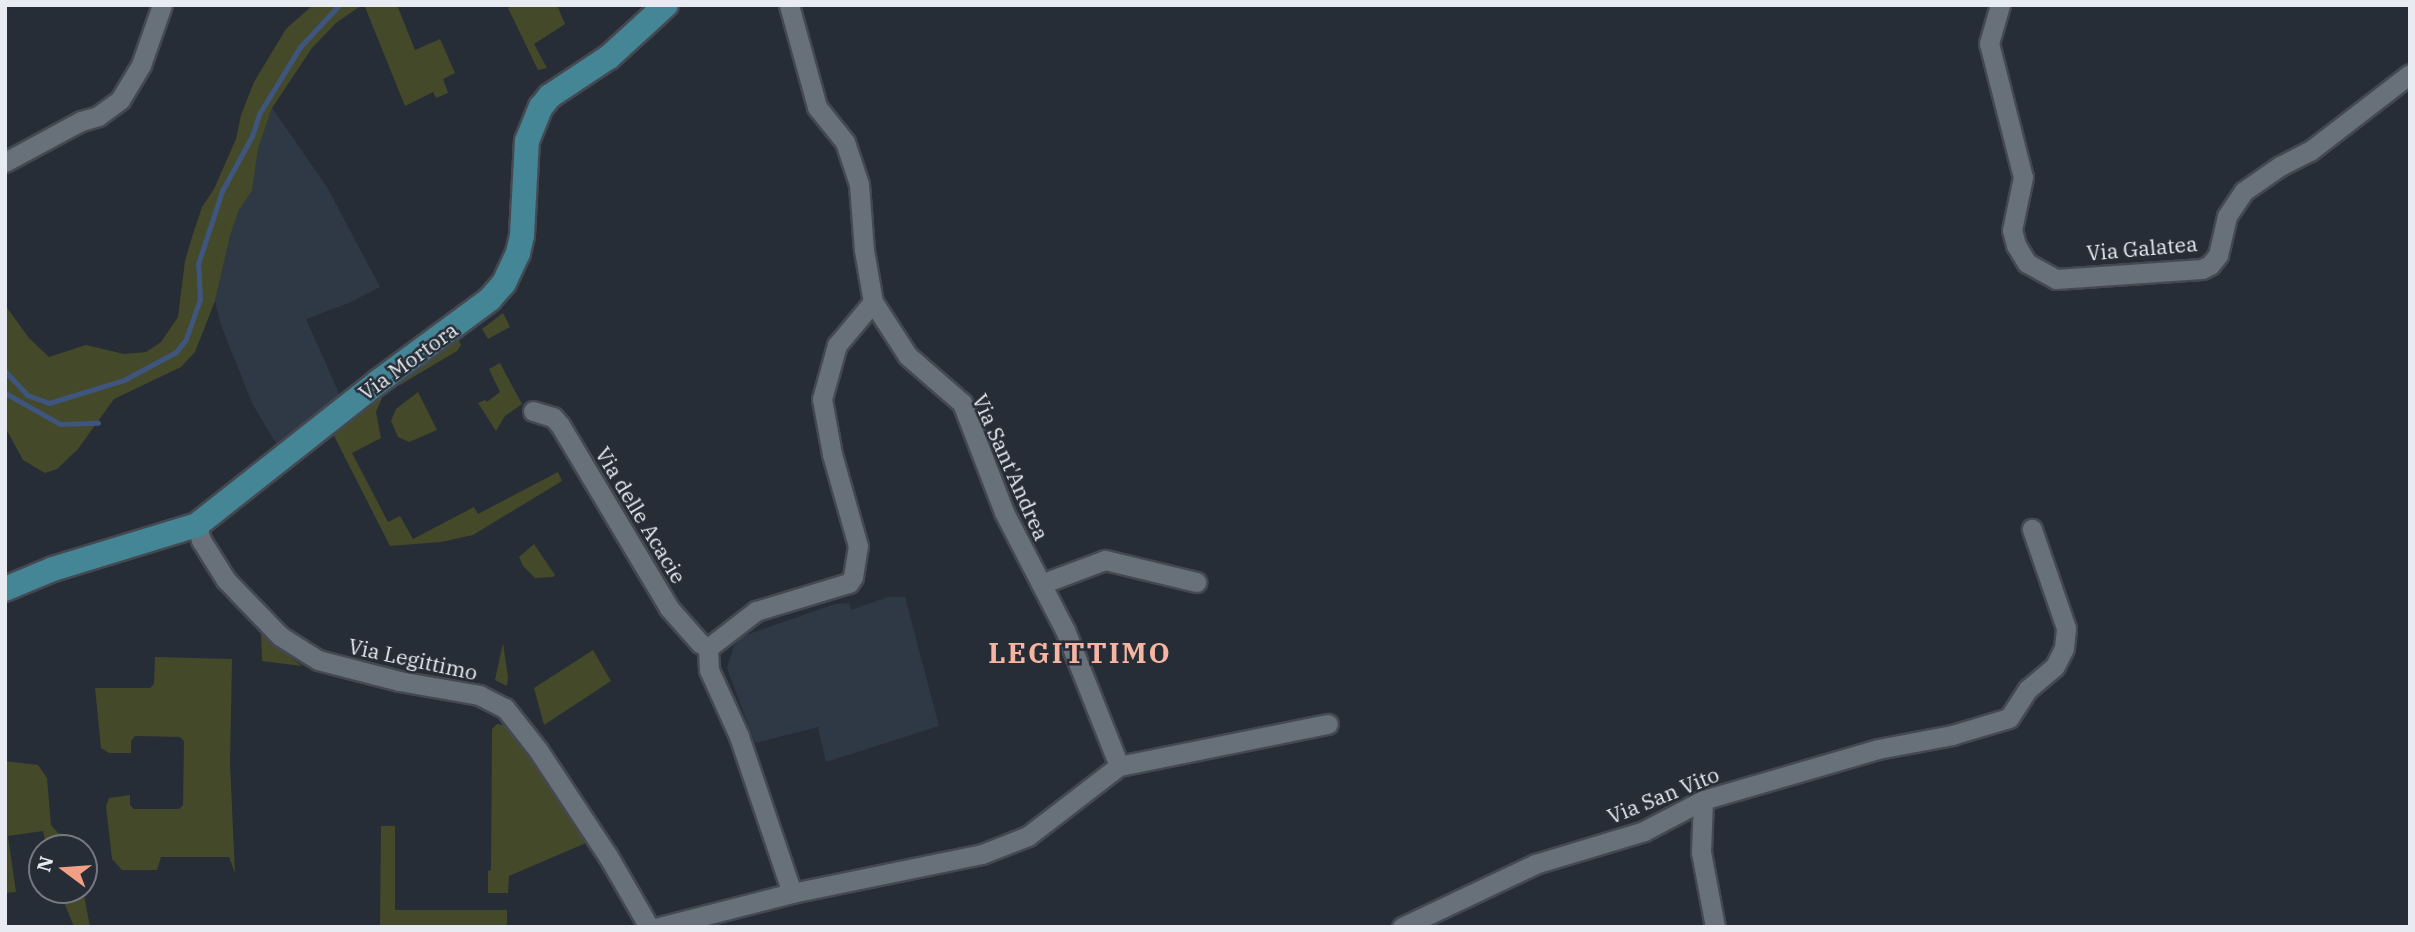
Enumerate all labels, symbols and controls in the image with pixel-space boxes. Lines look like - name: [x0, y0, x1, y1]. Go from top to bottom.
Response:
- street label: Via Galatea: [2086, 231, 2198, 265]
- street label: Via Mortora: [354, 317, 462, 405]
- street label: Via Sant'Andrea: [967, 390, 1055, 544]
- street label: Via delle Acacie: [590, 442, 692, 588]
- street label: Via Legittimo: [346, 633, 480, 685]
- district label: LEGITTIMO: [989, 636, 1171, 670]
- street label: Via San Vito: [1604, 761, 1722, 829]
- north arrow: [28, 834, 98, 904]
- text: N: [31, 853, 58, 874]

